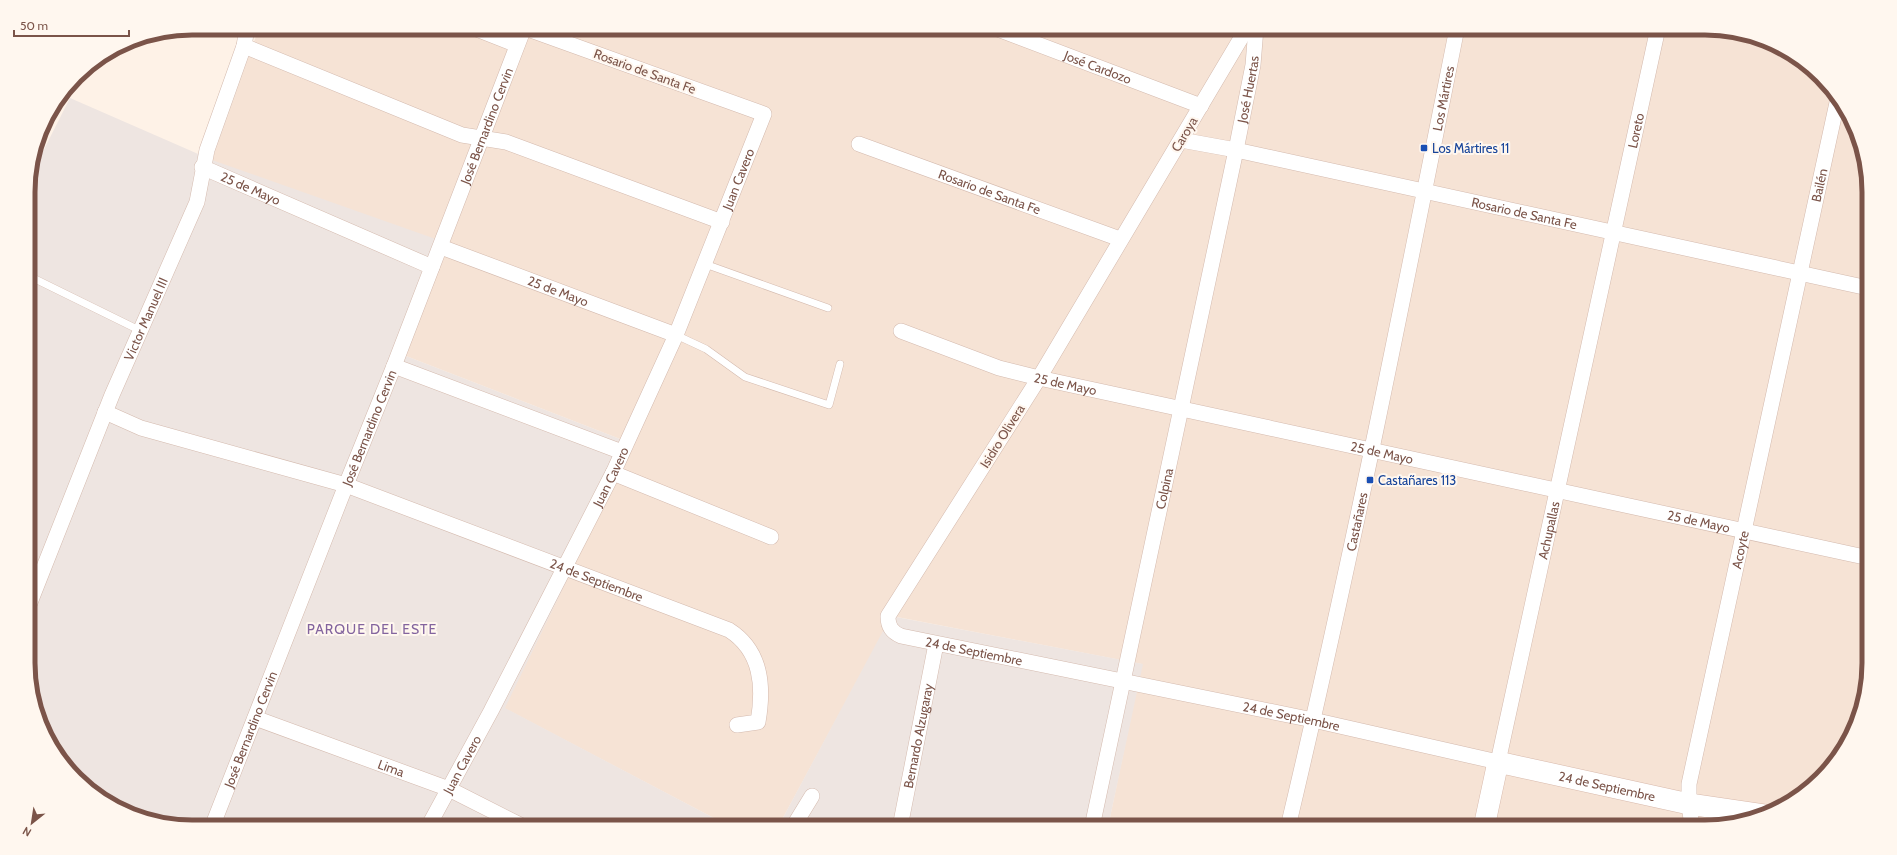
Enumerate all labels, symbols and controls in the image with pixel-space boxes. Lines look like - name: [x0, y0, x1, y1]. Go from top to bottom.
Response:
- scale bar: [14, 12, 129, 38]
- text: 50 m: [20, 18, 48, 33]
- street label: Rosario de Santa Fe: [592, 45, 699, 97]
- street label: José Cardozo: [1061, 47, 1134, 87]
- street label: José Huertas: [1233, 55, 1262, 125]
- street label: Los Mártires: [1429, 64, 1457, 132]
- street label: José Bernardino Cervin: [456, 65, 516, 187]
- street label: Loreto: [1624, 111, 1647, 150]
- street label: Caroya: [1167, 113, 1201, 154]
- place label: Los Mártires 11: [1432, 140, 1509, 156]
- marker: Los Mártires 11: [1419, 143, 1429, 153]
- street label: Juan Cavero: [718, 146, 757, 213]
- street label: Rosario de Santa Fe: [936, 166, 1043, 218]
- street label: Bailén: [1808, 167, 1830, 203]
- street label: 25 de Mayo: [218, 168, 283, 208]
- street label: Rosario de Santa Fe: [1470, 194, 1579, 232]
- street label: 25 de Mayo: [525, 272, 591, 309]
- street label: Victor Manuel III: [120, 275, 171, 363]
- street label: José Bernardino Cervin: [338, 367, 400, 489]
- street label: 25 de Mayo: [1032, 369, 1098, 398]
- street label: Isidro Olivera: [976, 401, 1028, 471]
- street label: 25 de Mayo: [1349, 438, 1415, 467]
- street label: Juan Cavero: [589, 444, 632, 510]
- street label: Colpina: [1152, 466, 1176, 511]
- place label: Castañares 113: [1378, 472, 1456, 488]
- marker: Castañares 113: [1365, 475, 1375, 485]
- street label: Castañares: [1342, 490, 1371, 553]
- street label: Achupallas: [1534, 499, 1563, 561]
- street label: 25 de Mayo: [1666, 506, 1731, 536]
- street label: Acoyte: [1728, 529, 1752, 570]
- street label: 24 de Septiembre: [548, 555, 646, 605]
- district label: PARQUE DEL ESTE: [307, 620, 437, 638]
- street label: 24 de Septiembre: [924, 633, 1024, 669]
- street label: José Bernardino Cervin: [220, 669, 280, 791]
- street label: Bernardo Alzugaray: [900, 681, 936, 790]
- street label: 24 de Septiembre: [1241, 698, 1342, 734]
- street label: Juan Cavero: [439, 732, 484, 798]
- street label: Lima: [376, 756, 407, 780]
- street label: 24 de Septiembre: [1557, 768, 1657, 804]
- north arrow: [12, 803, 52, 843]
- text: N: [20, 824, 34, 840]

